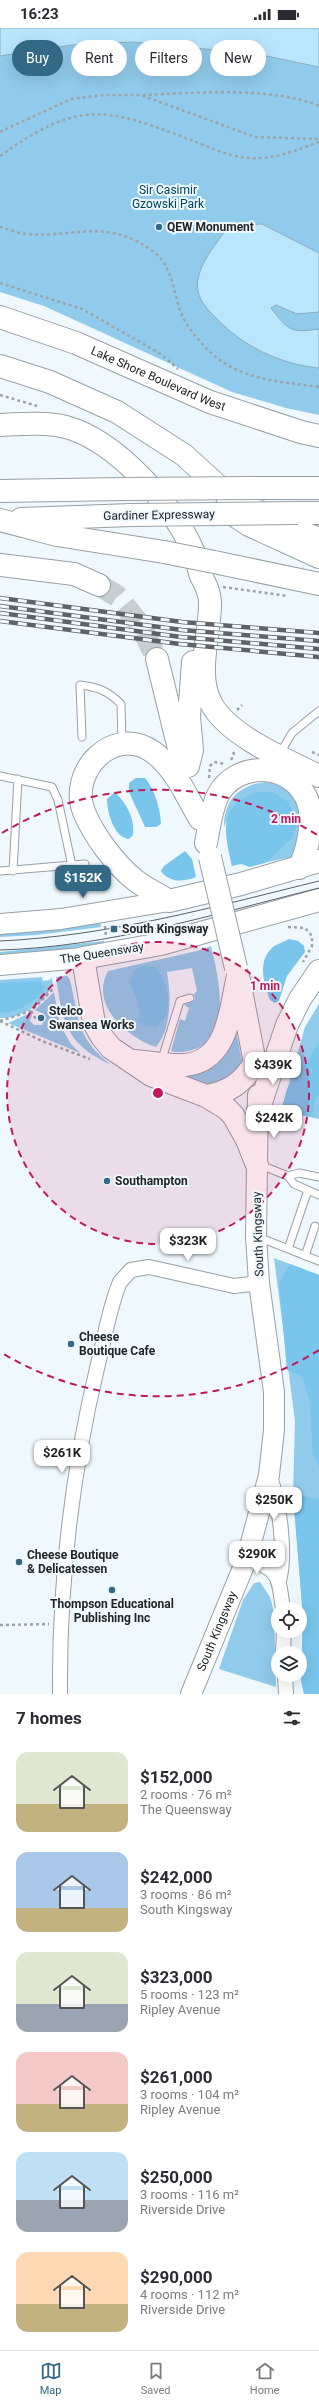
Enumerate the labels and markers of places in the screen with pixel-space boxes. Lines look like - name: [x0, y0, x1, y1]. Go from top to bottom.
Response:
- place label: QEW Monument: [167, 220, 254, 234]
- marker: QEW Monument: [154, 222, 164, 232]
- pin: $152K: [55, 865, 111, 899]
- place label: South Kingsway: [122, 922, 209, 936]
- marker: South Kingsway: [109, 924, 119, 934]
- place label: Stelco Swansea Works: [49, 1004, 134, 1032]
- marker: Stelco Swansea Works: [36, 1013, 46, 1023]
- pin: $439K: [245, 1052, 301, 1086]
- centre of rings: [151, 1086, 165, 1100]
- pin: $242K: [246, 1105, 302, 1139]
- place label: Southampton: [115, 1174, 188, 1188]
- marker: Southampton: [102, 1176, 112, 1186]
- pin: $323K: [160, 1228, 216, 1262]
- place label: Cheese Boutique Cafe: [79, 1330, 156, 1358]
- marker: Cheese Boutique Cafe: [66, 1339, 76, 1349]
- pin: $261K: [34, 1440, 90, 1474]
- pin: $250K: [246, 1487, 302, 1521]
- pin: $290K: [229, 1541, 285, 1575]
- place label: Cheese Boutique & Delicatessen: [27, 1548, 119, 1576]
- marker: Cheese Boutique & Delicatessen: [14, 1557, 24, 1567]
- marker: Thompson Educational Publishing Inc: [107, 1585, 117, 1595]
- place label: Thompson Educational Publishing Inc: [50, 1597, 174, 1625]

